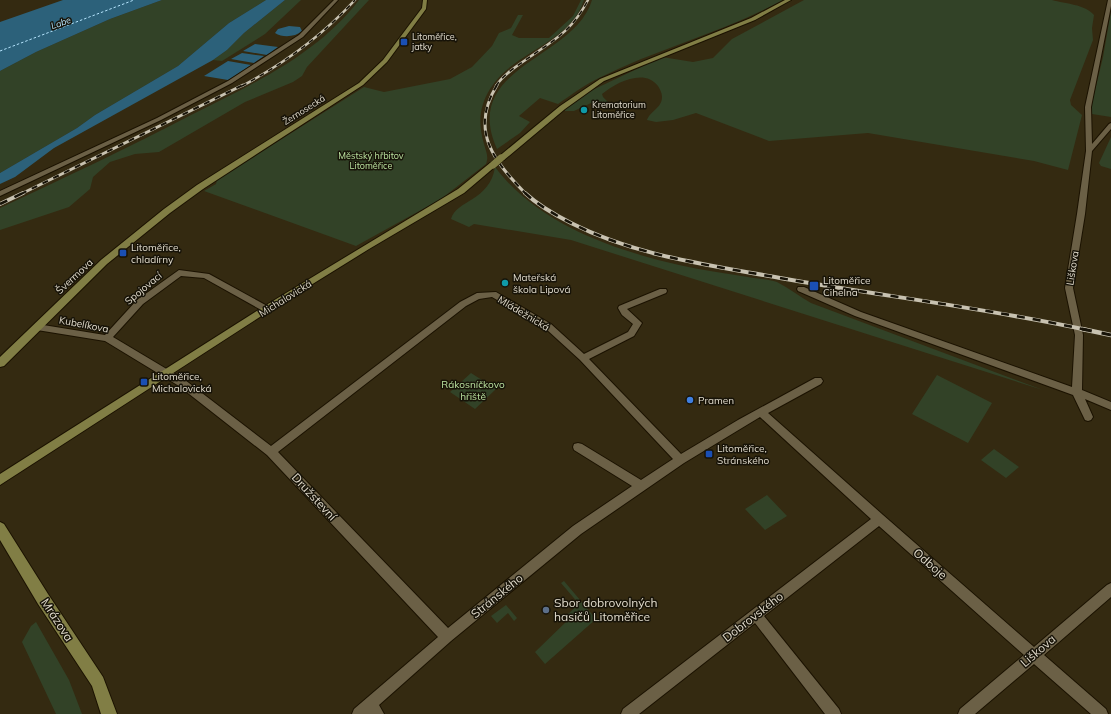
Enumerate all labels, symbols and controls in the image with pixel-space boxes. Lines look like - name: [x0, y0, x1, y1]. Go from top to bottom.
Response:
- water label: Labe: [49, 14, 72, 31]
- place label: Litoměřice, jatky: [411, 31, 457, 53]
- marker: Litoměřice, jatky: [399, 37, 409, 47]
- street label: Žernosecká: [281, 92, 327, 127]
- place label: Krematorium Litoměřice: [592, 99, 646, 120]
- marker: Krematorium Litoměřice: [579, 105, 589, 115]
- park label: Městský hřbitov Litoměřice: [338, 150, 404, 171]
- place label: Litoměřice, chladírny: [131, 241, 181, 266]
- marker: Litoměřice, chladírny: [118, 248, 128, 258]
- street label: Liškova: [1063, 250, 1082, 286]
- street label: Švermova: [53, 256, 96, 297]
- street label: Spojovací: [122, 269, 165, 308]
- place label: Mateřská škola Lipová: [513, 271, 570, 296]
- place label: Litoměřice Cihelna: [823, 274, 871, 299]
- street label: Michalovická: [257, 277, 314, 320]
- marker: Mateřská škola Lipová: [500, 278, 510, 288]
- marker: Litoměřice Cihelna: [808, 280, 820, 292]
- street label: Mládežnická: [496, 293, 552, 334]
- street label: Kubelíkova: [58, 313, 110, 336]
- place label: Litoměřice, Michalovická: [152, 370, 212, 395]
- marker: Litoměřice, Michalovická: [139, 377, 149, 387]
- park label: Rákosníčkovo hřiště: [441, 378, 505, 403]
- place label: Pramen: [698, 394, 734, 407]
- marker: Pramen: [685, 395, 695, 405]
- place label: Litoměřice, Stránského: [717, 442, 769, 467]
- marker: Litoměřice, Stránského: [704, 449, 714, 459]
- street label: Družstevní: [289, 470, 341, 524]
- street label: Odboje: [910, 545, 950, 582]
- street label: Stránského: [468, 570, 526, 621]
- street label: Dobrovského: [719, 588, 786, 645]
- street label: Mrázova: [38, 595, 77, 644]
- place label: Sbor dobrovolných hasičů Litoměřice: [554, 595, 658, 624]
- marker: Sbor dobrovolných hasičů Litoměřice: [541, 605, 551, 615]
- street label: Liškova: [1017, 631, 1058, 670]

